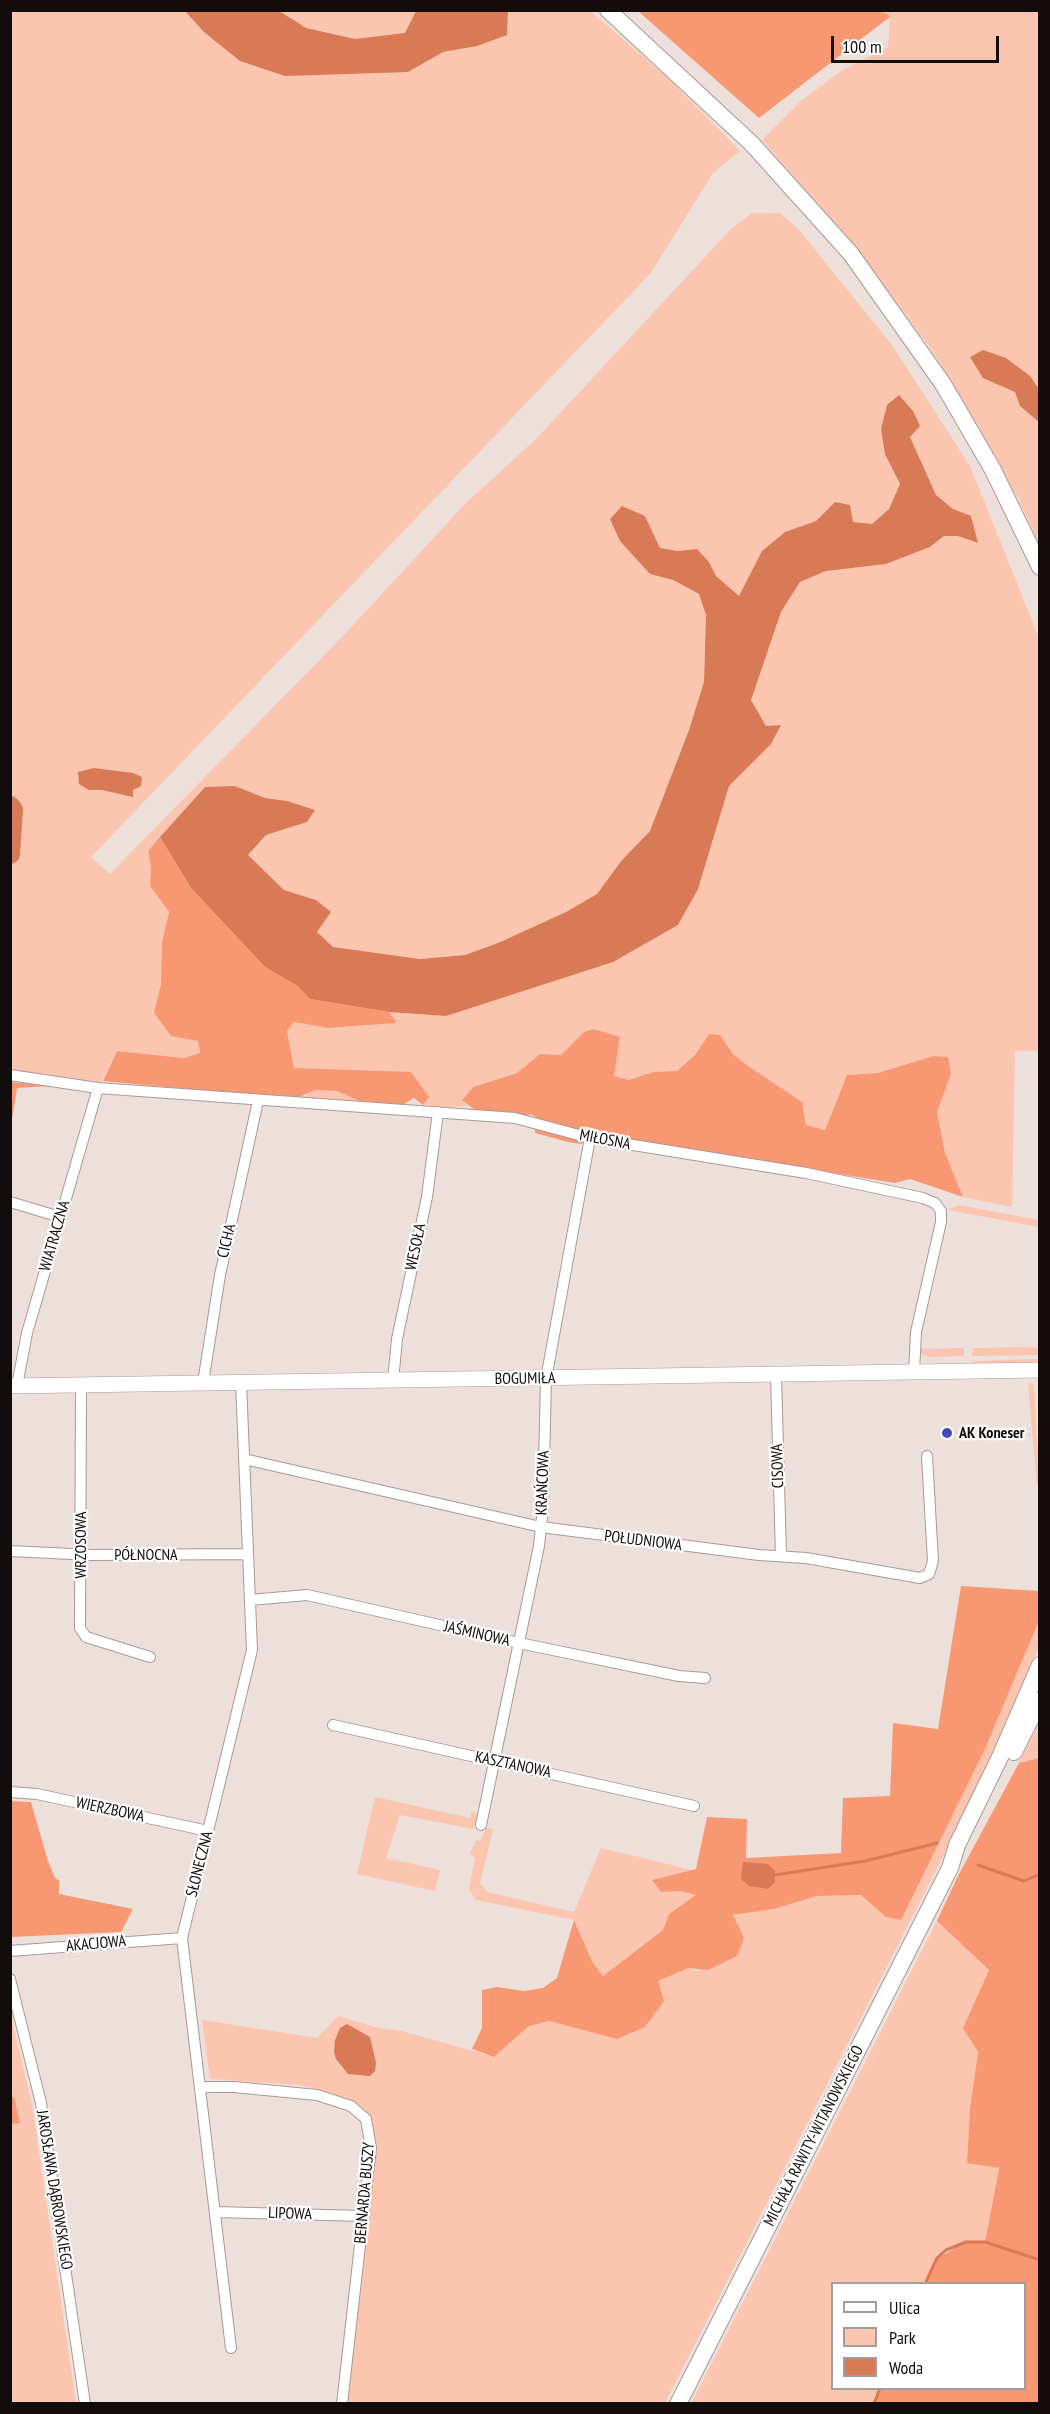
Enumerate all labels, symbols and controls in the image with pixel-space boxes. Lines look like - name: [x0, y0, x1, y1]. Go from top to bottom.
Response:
- scale bar: [834, 24, 1002, 62]
- text: 100 m: [842, 35, 882, 58]
- street label: MIŁOSNA: [578, 1126, 632, 1154]
- street label: WIATRACZNA: [36, 1198, 74, 1274]
- street label: CICHA: [214, 1222, 240, 1260]
- street label: WESOŁA: [402, 1222, 430, 1272]
- street label: BOGUMIŁA: [494, 1369, 556, 1389]
- place label: AK Koneser: [959, 1423, 1025, 1443]
- marker: AK Koneser: [940, 1426, 954, 1440]
- street label: CISOWA: [768, 1444, 788, 1488]
- street label: KRAŃCOWA: [532, 1450, 554, 1516]
- street label: WRZOSOWA: [71, 1512, 91, 1578]
- street label: POŁUDNIOWA: [603, 1527, 683, 1555]
- street label: PÓŁNOCNA: [114, 1545, 178, 1565]
- street label: JAŚMINOWA: [442, 1617, 512, 1651]
- street label: KASZTANOWA: [473, 1748, 553, 1782]
- street label: WIERZBOWA: [74, 1793, 146, 1827]
- street label: SŁONECZNA: [183, 1829, 217, 1899]
- street label: AKACJOWA: [65, 1932, 127, 1956]
- street label: MICHAŁA RAWITY-WITANOWSKIEGO: [760, 2042, 868, 2230]
- street label: JAROSŁAWA DĄBROWSKIEGO: [32, 2109, 76, 2271]
- street label: BERNARDA BUSZY: [351, 2142, 379, 2244]
- street label: LIPOWA: [268, 2204, 312, 2224]
- legend: [831, 2282, 1026, 2390]
- text: Ulica: [889, 2296, 920, 2319]
- text: Park: [889, 2326, 916, 2349]
- text: Woda: [889, 2356, 923, 2379]

